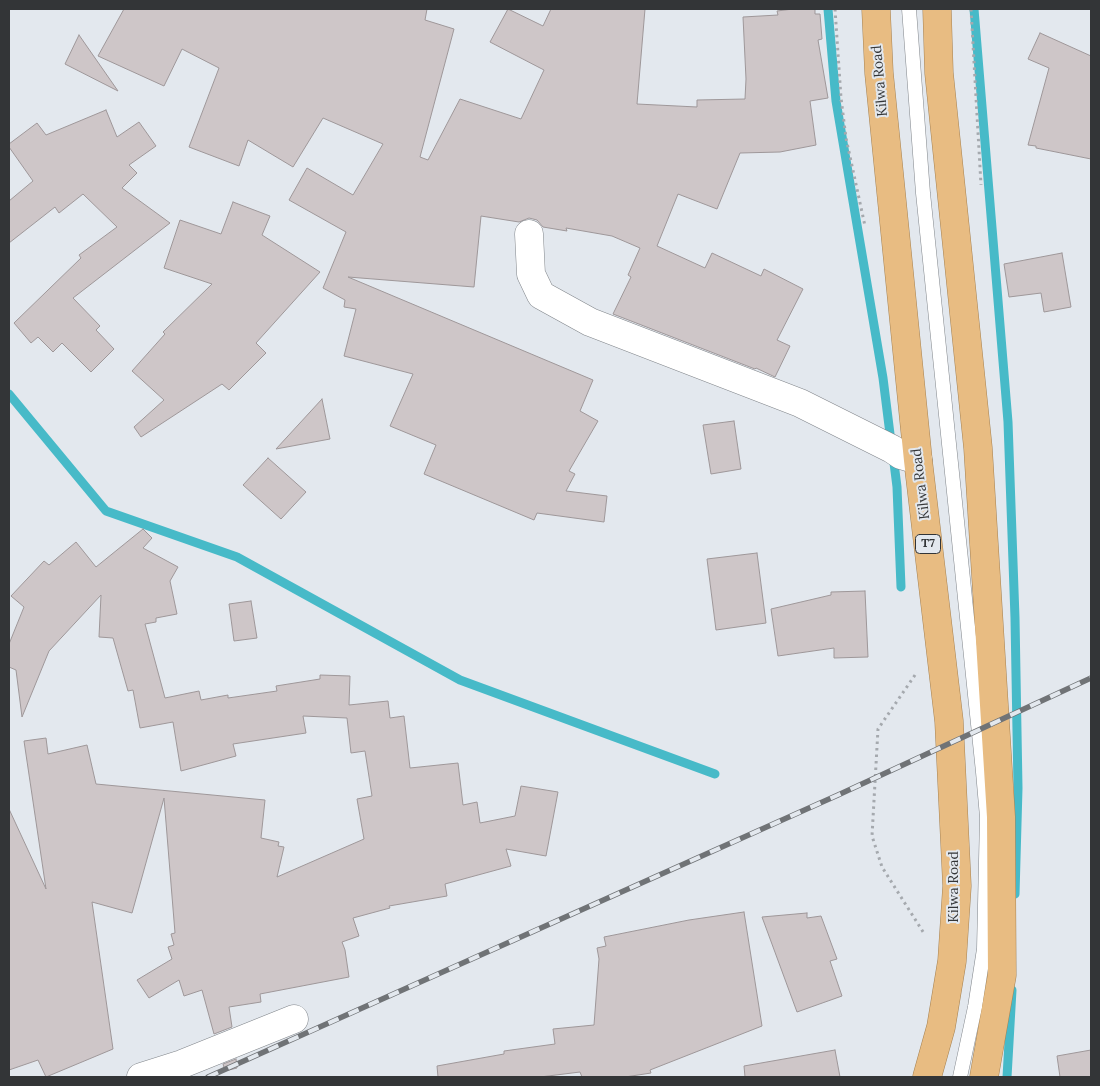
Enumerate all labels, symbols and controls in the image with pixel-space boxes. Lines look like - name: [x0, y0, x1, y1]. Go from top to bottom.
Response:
- street label: Kilwa Road: [869, 45, 891, 117]
- street label: Kilwa Road: [908, 447, 934, 521]
- road number: T7: [916, 534, 940, 554]
- street label: Kilwa Road: [946, 851, 962, 923]

